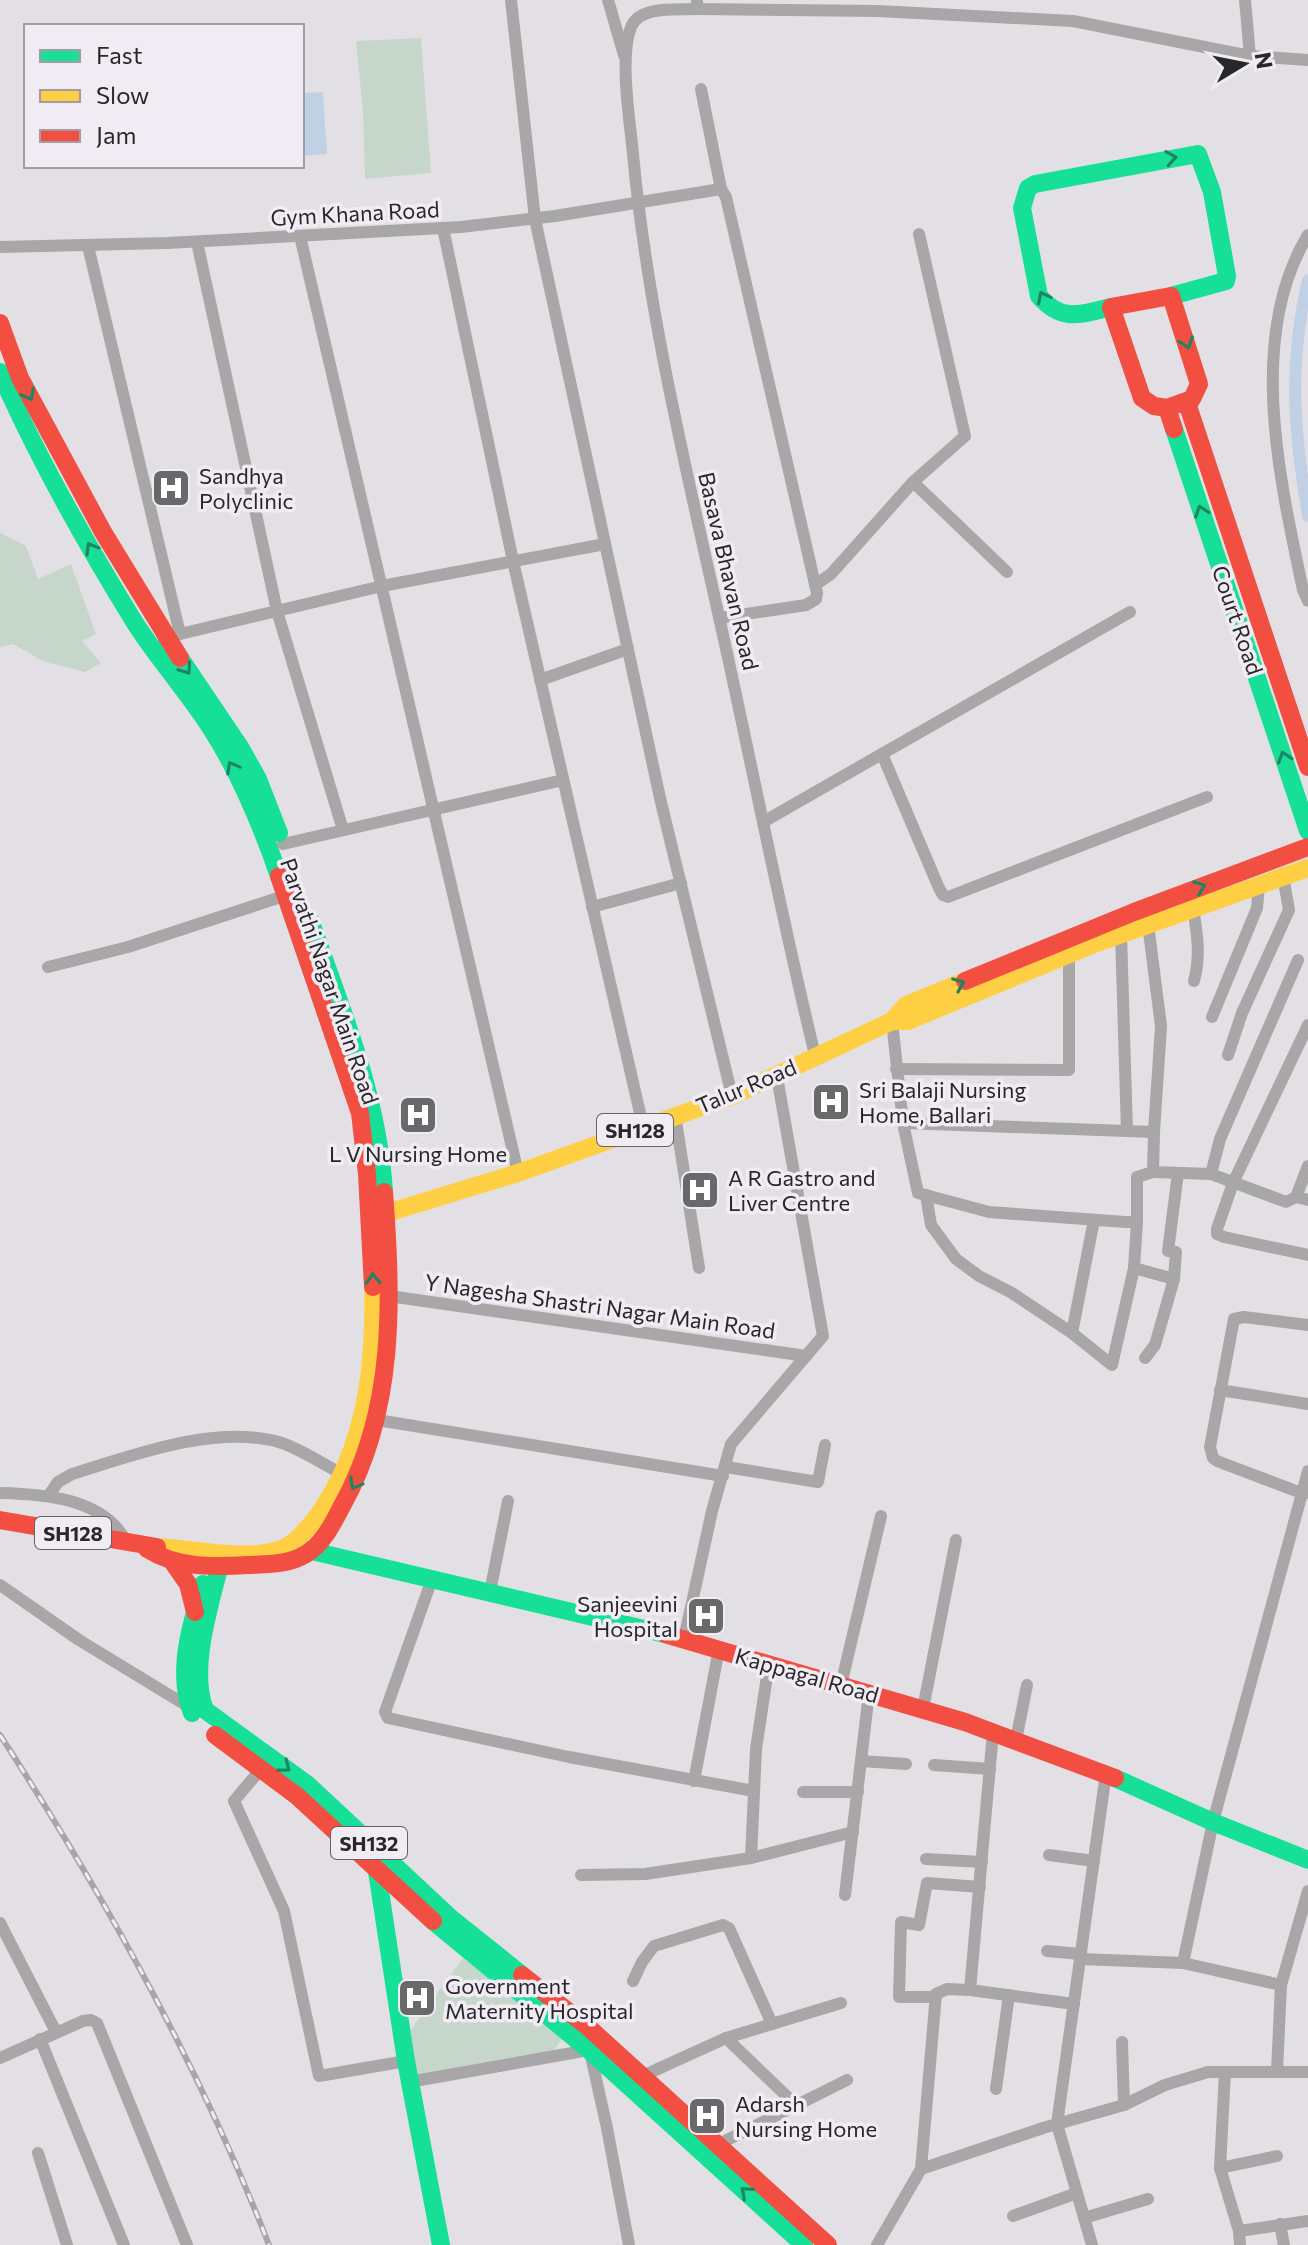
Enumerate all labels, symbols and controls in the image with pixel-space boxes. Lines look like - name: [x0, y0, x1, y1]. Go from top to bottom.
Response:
- legend: [24, 24, 304, 168]
- north arrow: [1204, 24, 1284, 104]
- text: Fast: [96, 40, 143, 69]
- text: N: [1249, 50, 1279, 71]
- text: Slow: [96, 80, 149, 109]
- text: Jam: [96, 120, 136, 149]
- one-way arrow: [1165, 151, 1178, 168]
- street label: Gym Khana Road: [270, 195, 440, 231]
- one-way arrow: [1037, 291, 1053, 305]
- one-way arrow: [1177, 335, 1193, 349]
- one-way arrow: [20, 386, 35, 401]
- place label: Sandhya Polyclinic: [199, 462, 293, 514]
- hospital icon: Sandhya Polyclinic: [150, 467, 192, 509]
- street label: Basava Bhavan Road: [693, 469, 765, 673]
- one-way arrow: [1194, 505, 1210, 519]
- one-way arrow: [85, 542, 101, 557]
- street label: Court Road: [1207, 562, 1269, 678]
- one-way arrow: [177, 660, 192, 674]
- one-way arrow: [1278, 751, 1294, 765]
- one-way arrow: [226, 761, 242, 775]
- street label: Parvathi Nagar Main Road: [275, 854, 385, 1108]
- one-way arrow: [1192, 880, 1206, 897]
- one-way arrow: [951, 977, 965, 993]
- street label: Talur Road: [692, 1053, 800, 1119]
- place label: Sri Balaji Nursing Home, Ballari: [859, 1076, 1026, 1128]
- hospital icon: Sri Balaji Nursing Home, Ballari: [810, 1081, 852, 1123]
- hospital icon: L V Nursing Home: [397, 1094, 439, 1136]
- road number: SH128: [597, 1114, 673, 1146]
- place label: L V Nursing Home: [329, 1140, 507, 1167]
- place label: A R Gastro and Liver Centre: [728, 1164, 876, 1216]
- hospital icon: A R Gastro and Liver Centre: [679, 1169, 721, 1211]
- street label: Y Nagesha Shastri Nagar Main Road: [423, 1268, 777, 1344]
- one-way arrow: [365, 1272, 382, 1285]
- one-way arrow: [349, 1475, 365, 1490]
- road number: SH128: [35, 1517, 111, 1549]
- place label: Sanjeevini Hospital: [577, 1590, 678, 1642]
- hospital icon: Sanjeevini Hospital: [685, 1595, 727, 1637]
- street label: Kappagal Road: [732, 1642, 882, 1708]
- one-way arrow: [276, 1758, 291, 1772]
- road number: SH132: [331, 1827, 407, 1859]
- place label: Government Maternity Hospital: [445, 1972, 634, 2024]
- hospital icon: Government Maternity Hospital: [396, 1977, 438, 2019]
- place label: Adarsh Nursing Home: [735, 2090, 877, 2142]
- hospital icon: Adarsh Nursing Home: [686, 2095, 728, 2137]
- one-way arrow: [741, 2187, 756, 2202]

